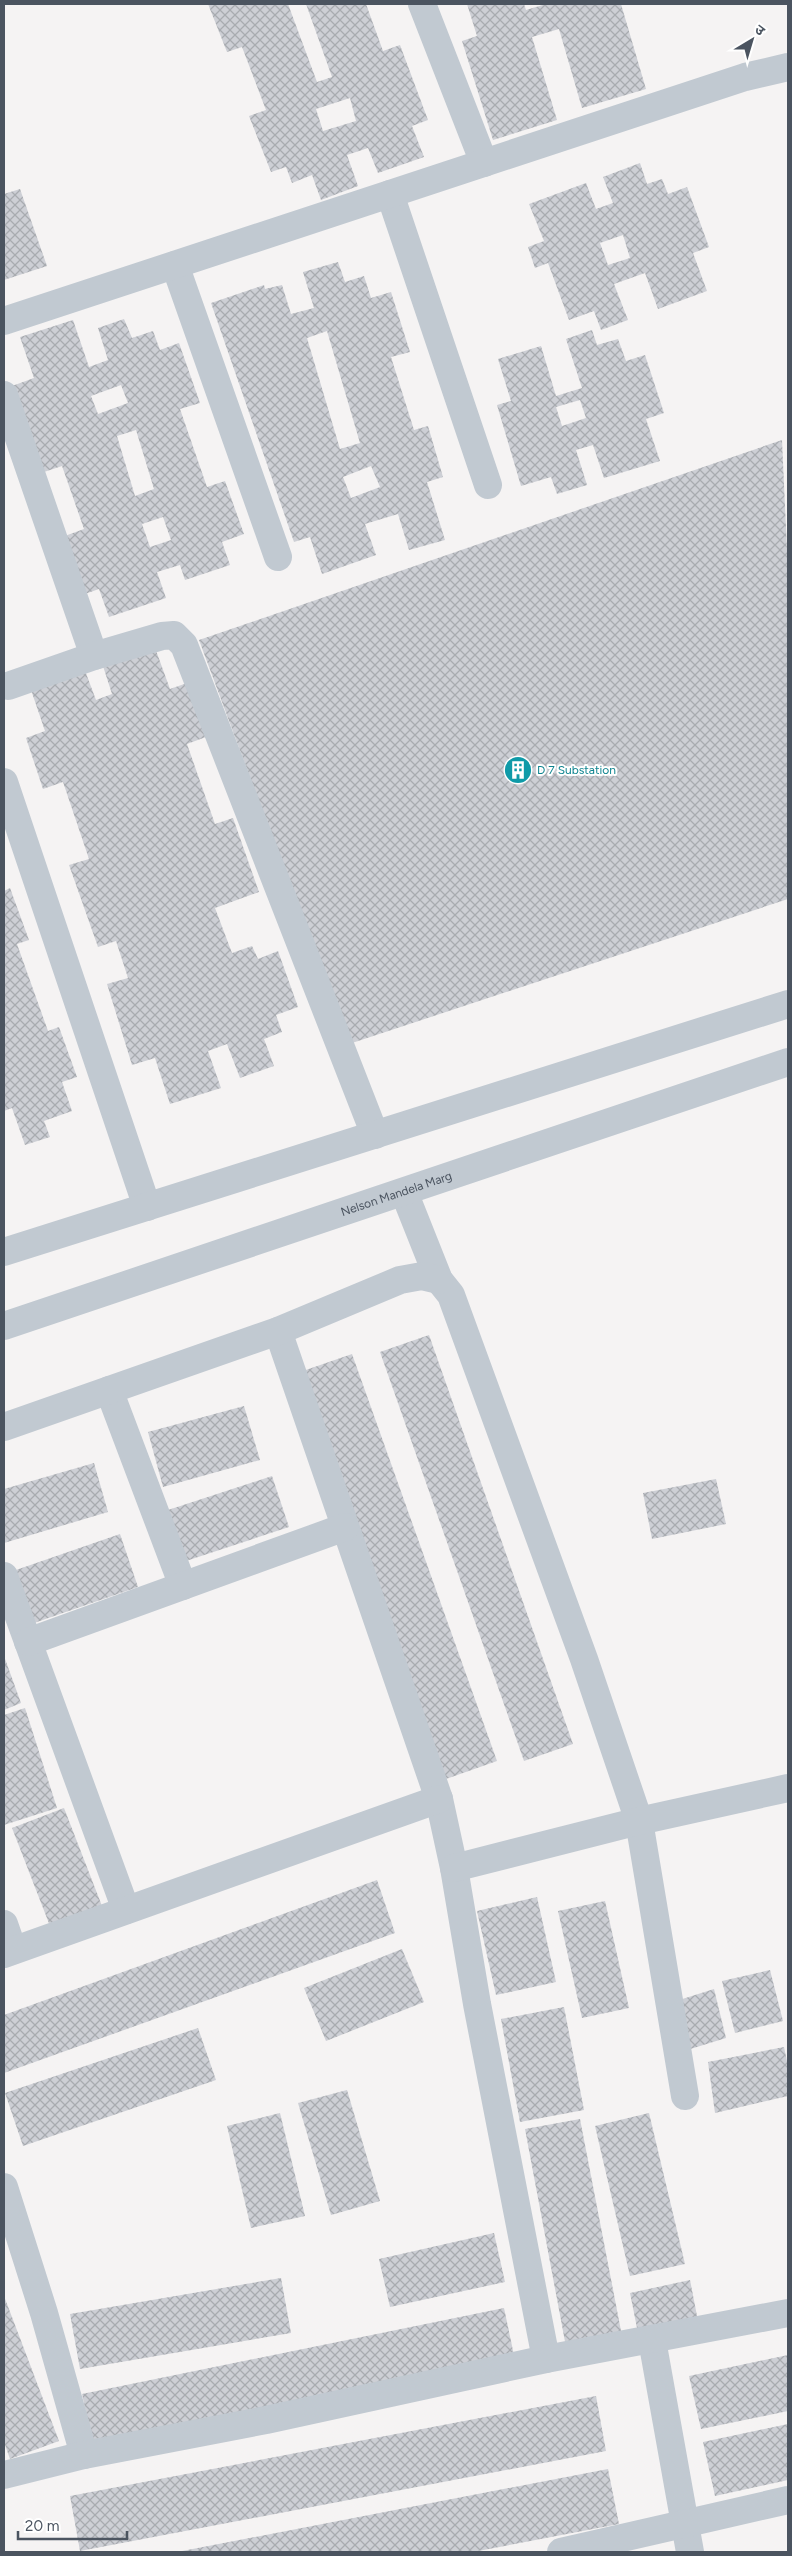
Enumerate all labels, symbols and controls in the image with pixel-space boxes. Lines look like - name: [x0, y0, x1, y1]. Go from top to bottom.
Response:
- north arrow: [727, 15, 777, 65]
- text: उ: [751, 21, 769, 40]
- building icon: D 7 Substation: [503, 755, 533, 785]
- place label: D 7 Substation: [537, 763, 616, 777]
- street label: Nelson Mandela Marg: [339, 1169, 454, 1219]
- scale bar: [18, 2508, 126, 2540]
- text: 20 m: [25, 2517, 59, 2535]

